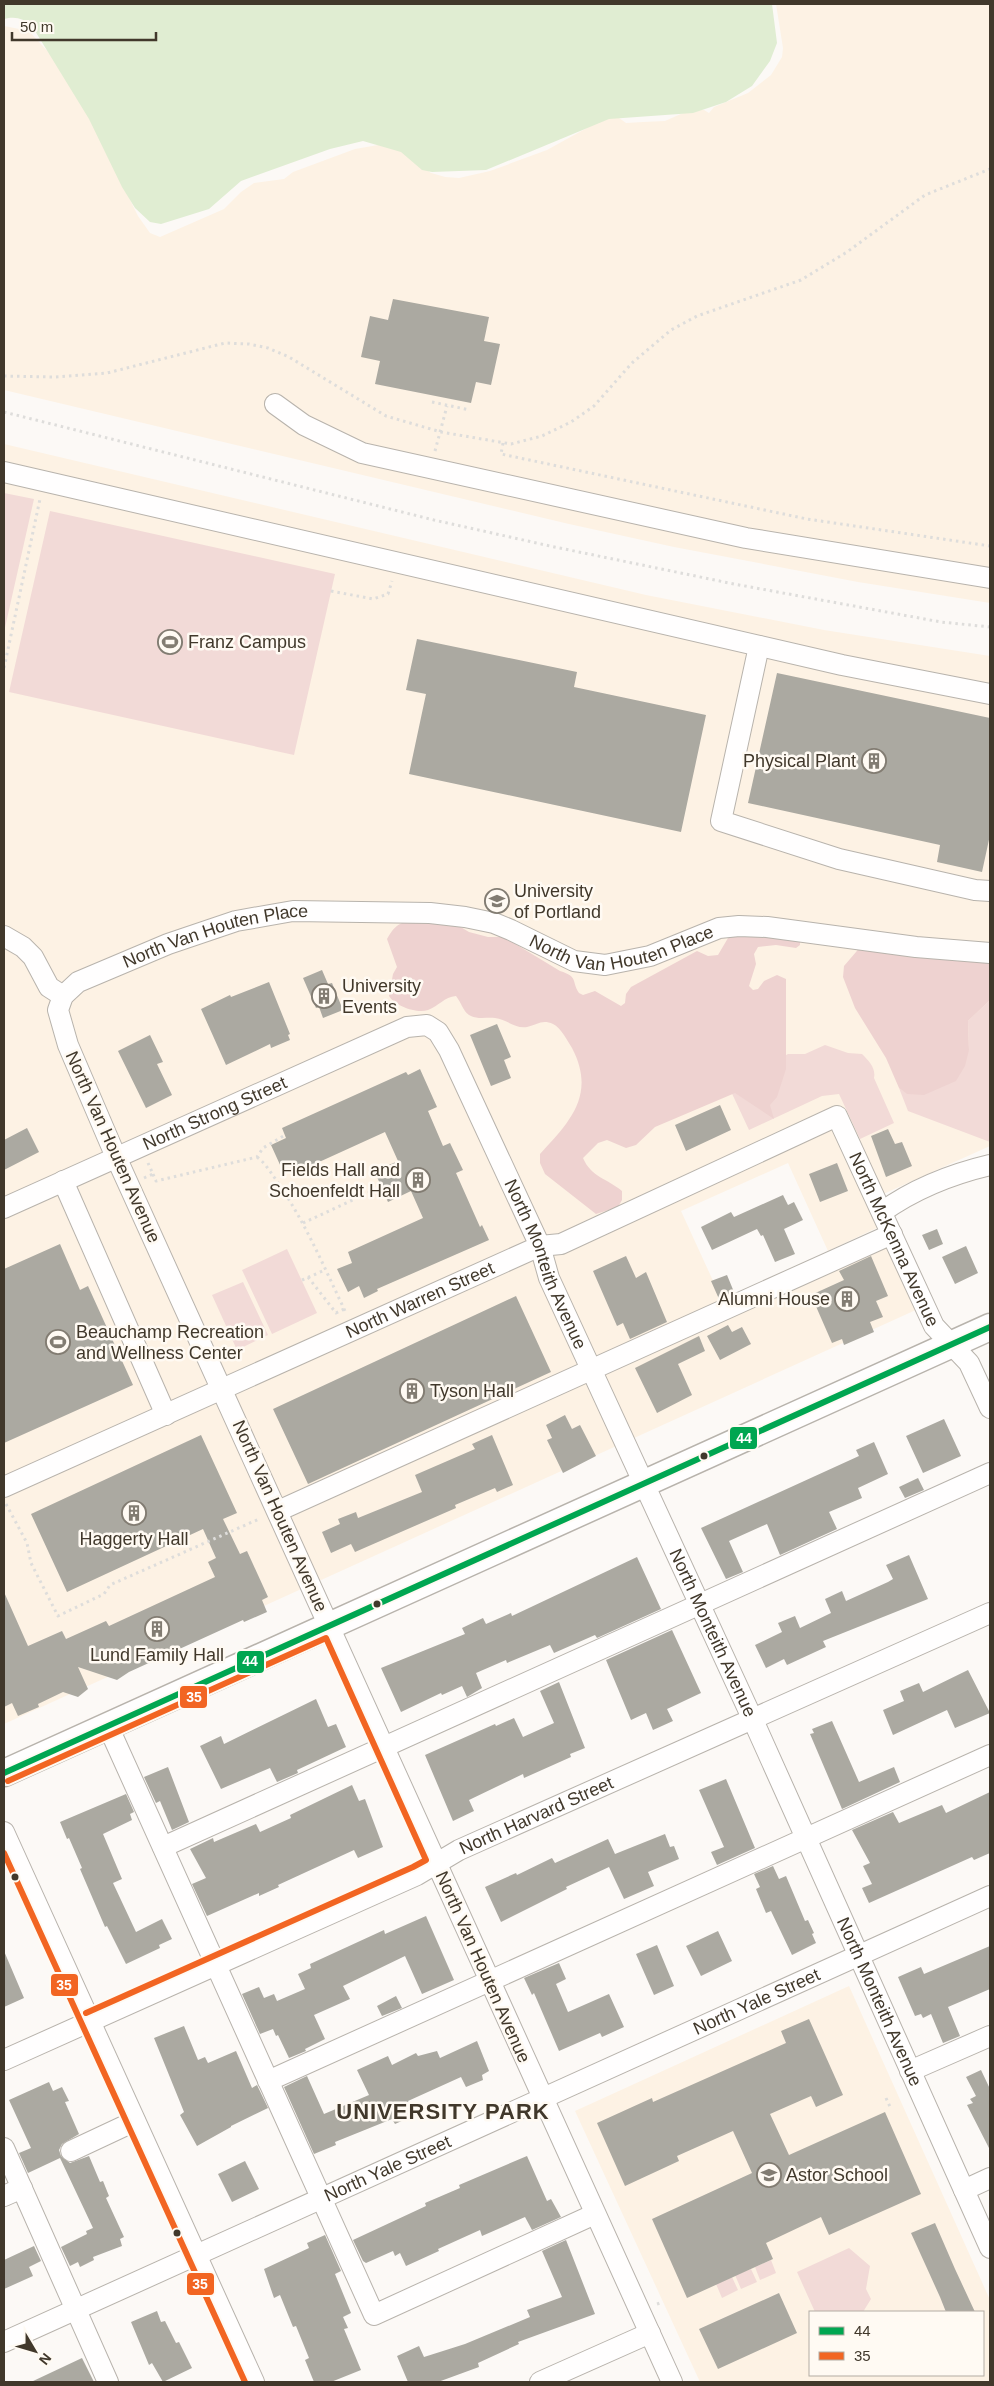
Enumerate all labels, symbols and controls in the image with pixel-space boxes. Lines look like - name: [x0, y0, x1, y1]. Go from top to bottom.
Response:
- scale bar: [12, 10, 156, 42]
- text: 50 m: [20, 18, 53, 35]
- sports icon: Franz Campus: [157, 629, 183, 655]
- place label: Franz Campus: [188, 632, 306, 652]
- building icon: Physical Plant: [861, 748, 887, 774]
- place label: Physical Plant: [743, 751, 856, 771]
- place label: University of Portland: [514, 881, 601, 922]
- school or university icon: University of Portland: [484, 888, 510, 914]
- street label: North Van Houten Place: [120, 901, 308, 972]
- street label: North Van Houten Place: [525, 918, 719, 946]
- text: North Van Houten Place: [526, 921, 716, 975]
- place label: University Events: [342, 976, 421, 1017]
- building icon: University Events: [311, 983, 337, 1009]
- street label: North Van Houten Avenue: [62, 1048, 164, 1246]
- street label: North Strong Street: [140, 1072, 290, 1154]
- street label: North McKenna Avenue: [845, 1149, 943, 1330]
- place label: Fields Hall and Schoenfeldt Hall: [269, 1160, 400, 1201]
- building icon: Fields Hall and Schoenfeldt Hall: [405, 1167, 431, 1193]
- street label: North Monteith Avenue: [500, 1176, 590, 1352]
- street label: North Warren Street: [343, 1258, 497, 1342]
- building icon: Alumni House: [834, 1286, 860, 1312]
- place label: Alumni House: [718, 1289, 830, 1309]
- place label: Beauchamp Recreation and Wellness Center: [76, 1322, 264, 1363]
- sports icon: Beauchamp Recreation and Wellness Center: [45, 1329, 71, 1355]
- building icon: Tyson Hall: [399, 1378, 425, 1404]
- place label: Tyson Hall: [430, 1381, 514, 1401]
- street label: North Van Houten Avenue: [229, 1417, 331, 1615]
- line badge: 44: [729, 1426, 758, 1450]
- text: 44: [736, 1430, 752, 1446]
- unlabelled marker: [699, 1451, 709, 1461]
- building icon: Haggerty Hall: [121, 1500, 147, 1526]
- place label: Haggerty Hall: [79, 1529, 189, 1549]
- street label: North Monteith Avenue: [665, 1545, 760, 1720]
- unlabelled marker: [372, 1599, 382, 1609]
- building icon: Lund Family Hall: [144, 1616, 170, 1642]
- place label: Lund Family Hall: [90, 1645, 224, 1665]
- line badge: 44: [236, 1650, 265, 1674]
- text: 44: [242, 1653, 258, 1669]
- line badge: 35: [179, 1685, 208, 1709]
- text: 35: [186, 1689, 202, 1705]
- street label: North Harvard Street: [456, 1773, 616, 1859]
- street label: North Van Houten Avenue: [432, 1868, 534, 2066]
- unlabelled marker: [10, 1872, 20, 1882]
- street label: North Monteith Avenue: [833, 1914, 926, 2089]
- street label: North Yale Street: [690, 1964, 823, 2039]
- line badge: 35: [50, 1973, 79, 1997]
- text: 35: [56, 1977, 72, 1993]
- district label: UNIVERSITY PARK: [336, 2099, 550, 2124]
- street label: North Yale Street: [321, 2131, 454, 2206]
- school or university icon: Astor School: [756, 2162, 782, 2188]
- place label: Astor School: [786, 2165, 888, 2185]
- unlabelled marker: [172, 2228, 182, 2238]
- line badge: 35: [186, 2272, 215, 2296]
- text: 35: [192, 2276, 208, 2292]
- legend: [809, 2311, 984, 2376]
- text: 44: [854, 2322, 871, 2339]
- north arrow: [10, 2326, 60, 2376]
- text: 35: [854, 2347, 871, 2364]
- text: N: [36, 2350, 55, 2368]

